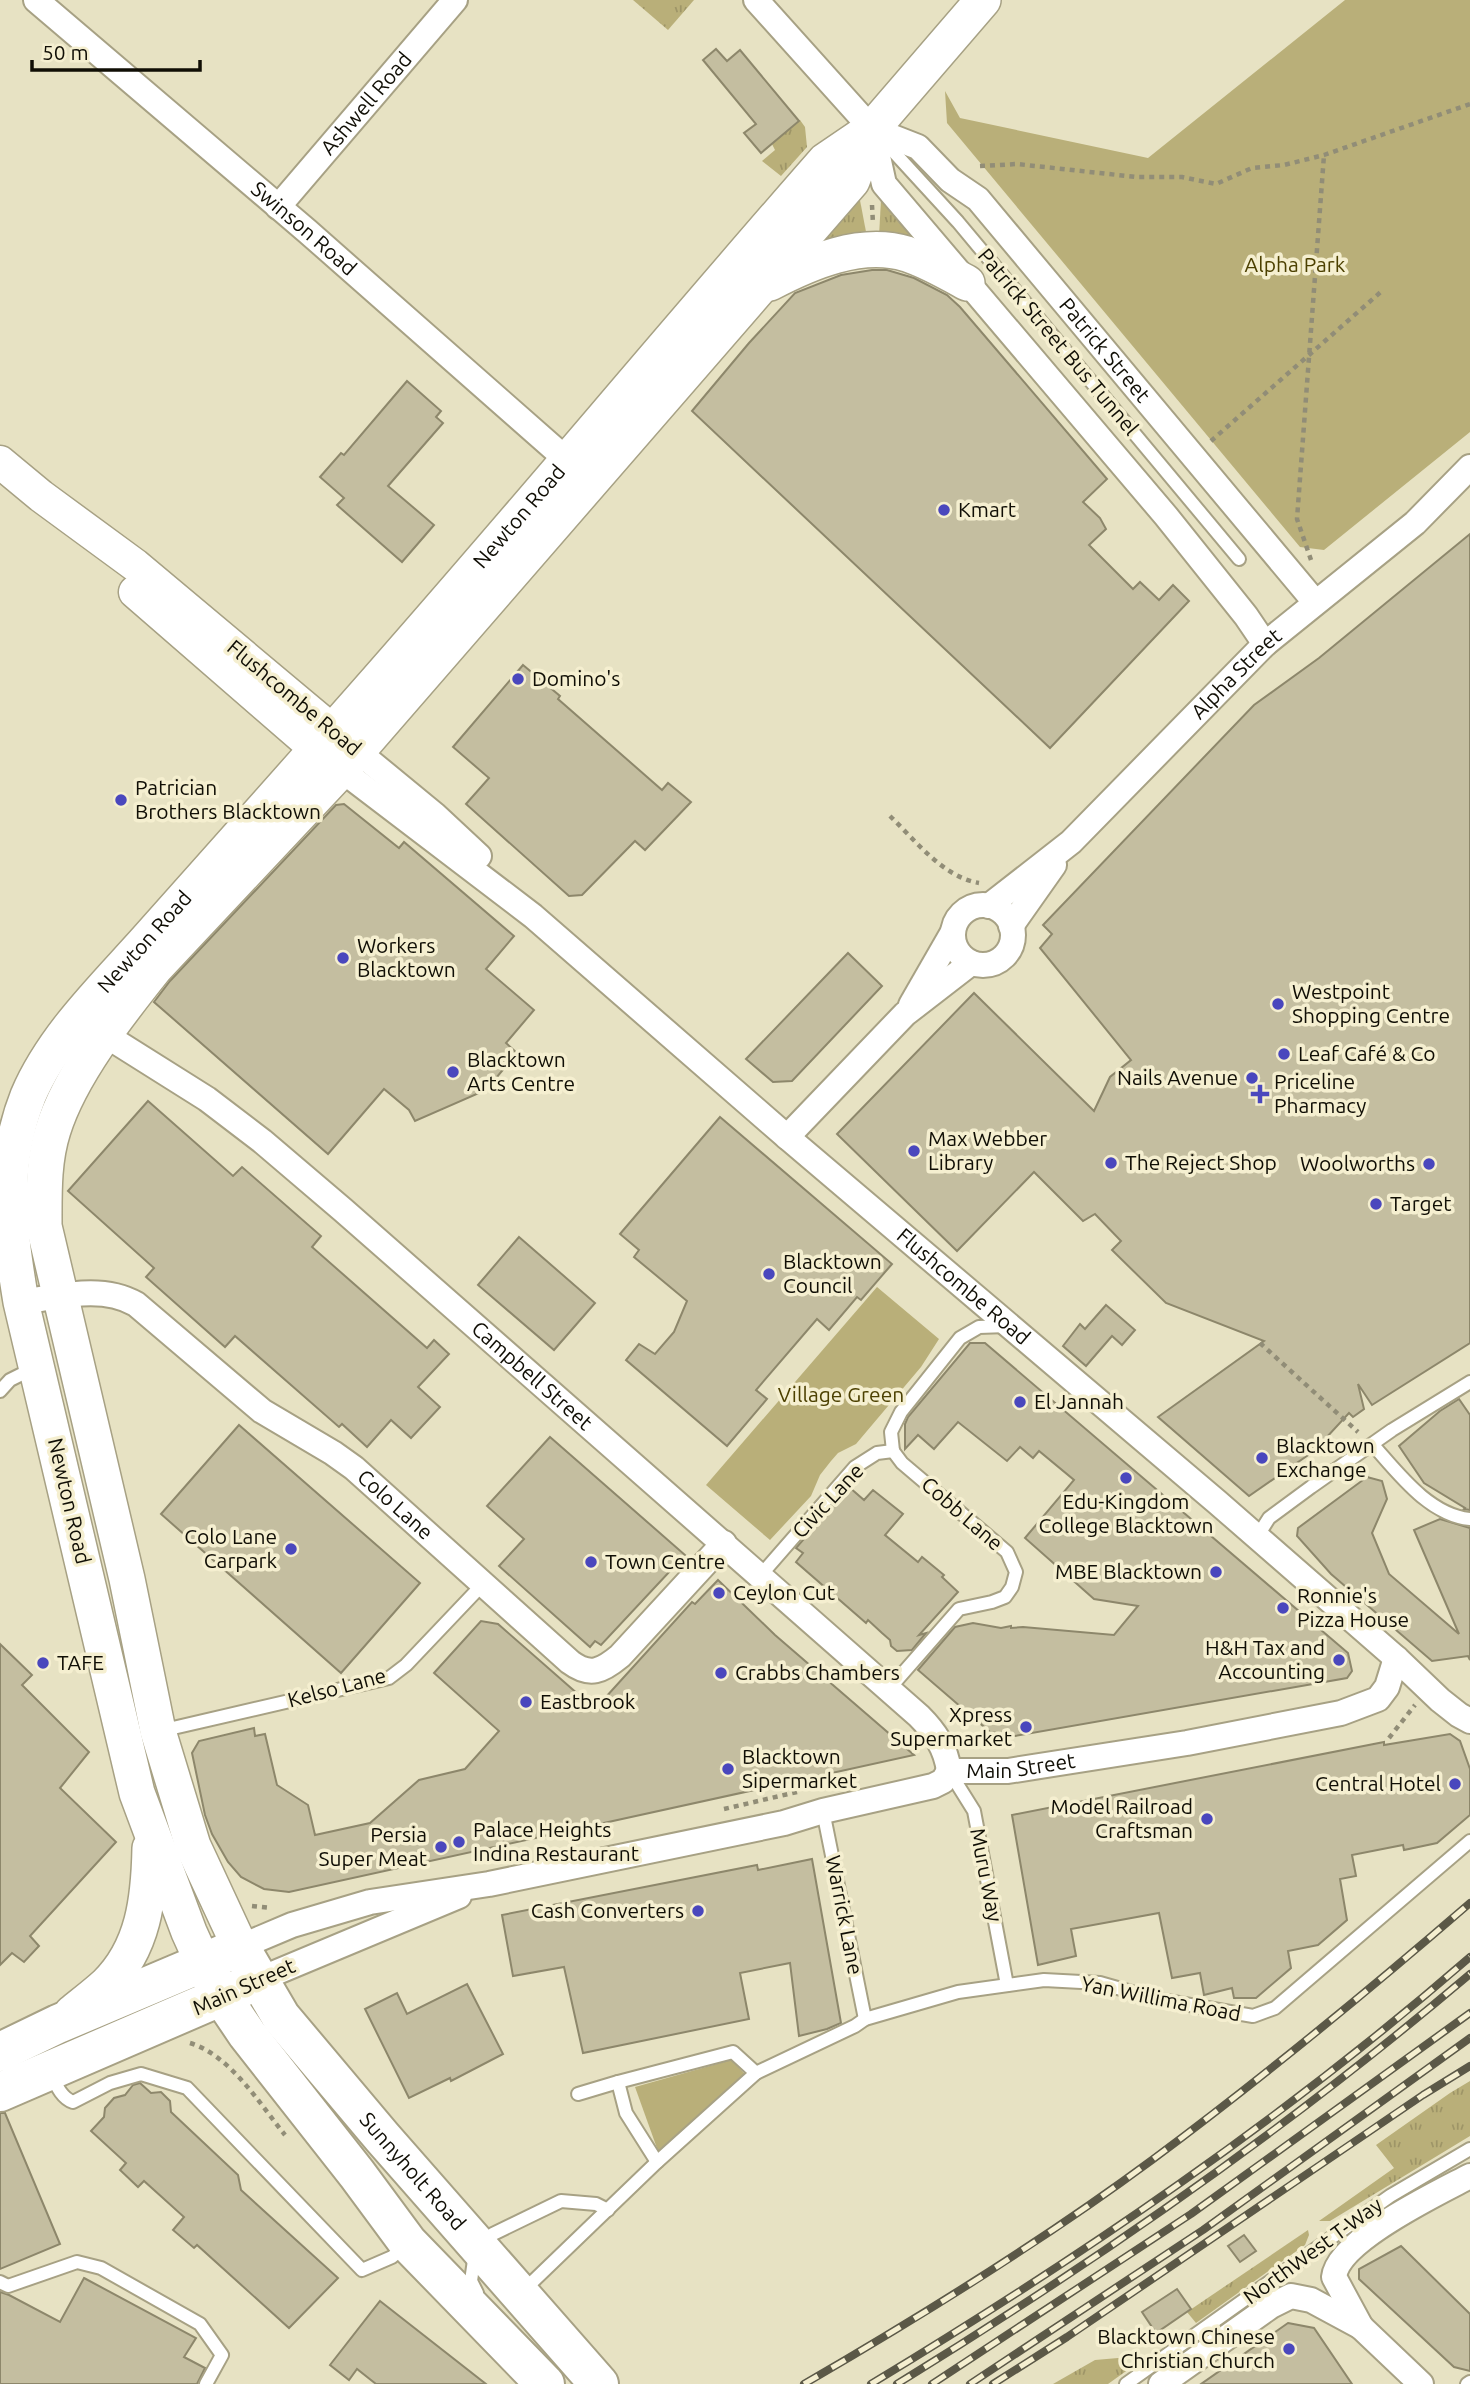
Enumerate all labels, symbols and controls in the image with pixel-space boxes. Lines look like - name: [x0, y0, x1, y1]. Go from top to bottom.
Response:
- scale bar: [32, 28, 200, 72]
- text: 50 m: [42, 40, 89, 64]
- street label: Ashwell Road: [315, 47, 416, 159]
- street label: Swinson Road: [247, 176, 362, 280]
- street label: Patrick Street Bus Tunnel: [972, 243, 1144, 441]
- park label: Alpha Park: [1245, 252, 1346, 276]
- street label: Patrick Street: [1054, 294, 1156, 408]
- street label: Newton Road: [468, 459, 570, 573]
- place label: Kmart: [958, 497, 1016, 521]
- marker: Kmart: [936, 502, 952, 518]
- street label: Alpha Street: [1186, 623, 1286, 723]
- street label: Flushcombe Road: [223, 634, 366, 760]
- place label: Domino's: [532, 666, 620, 690]
- marker: Domino's: [510, 671, 526, 687]
- place label: Patrician Brothers Blacktown: [135, 775, 321, 823]
- marker: Patrician Brothers Blacktown: [113, 792, 129, 808]
- street label: Newton Road: [92, 886, 196, 997]
- place label: Workers Blacktown: [357, 933, 456, 981]
- marker: Workers Blacktown: [335, 950, 351, 966]
- place label: Westpoint Shopping Centre: [1292, 979, 1450, 1027]
- marker: Westpoint Shopping Centre: [1270, 996, 1286, 1012]
- place label: Leaf Café & Co: [1298, 1041, 1436, 1065]
- marker: Leaf Café & Co: [1276, 1046, 1292, 1062]
- place label: Blacktown Arts Centre: [467, 1047, 575, 1095]
- marker: Blacktown Arts Centre: [445, 1064, 461, 1080]
- place label: Nails Avenue: [1117, 1065, 1238, 1089]
- place label: Priceline Pharmacy: [1274, 1069, 1366, 1117]
- marker: Nails Avenue: [1244, 1070, 1260, 1086]
- marker: Priceline Pharmacy: [1252, 1086, 1268, 1102]
- place label: Max Webber Library: [928, 1126, 1047, 1174]
- marker: Max Webber Library: [906, 1143, 922, 1159]
- place label: The Reject Shop: [1125, 1150, 1277, 1174]
- place label: Woolworths: [1300, 1151, 1415, 1175]
- marker: The Reject Shop: [1103, 1155, 1119, 1171]
- marker: Woolworths: [1421, 1156, 1437, 1172]
- place label: Target: [1390, 1191, 1452, 1215]
- marker: Target: [1368, 1196, 1384, 1212]
- street label: Flushcombe Road: [893, 1223, 1035, 1349]
- place label: Blacktown Council: [783, 1249, 882, 1297]
- marker: Blacktown Council: [761, 1266, 777, 1282]
- street label: Campbell Street: [467, 1316, 598, 1434]
- park label: Village Green: [778, 1382, 904, 1406]
- place label: El Jannah: [1034, 1389, 1124, 1413]
- marker: El Jannah: [1012, 1394, 1028, 1410]
- place label: Blacktown Exchange: [1276, 1433, 1375, 1481]
- street label: Newton Road: [44, 1435, 96, 1566]
- marker: Blacktown Exchange: [1254, 1450, 1270, 1466]
- street label: Civic Lane: [787, 1458, 868, 1542]
- street label: Colo Lane: [353, 1464, 438, 1544]
- marker: Edu-Kingdom College Blacktown: [1118, 1470, 1134, 1486]
- street label: Cobb Lane: [917, 1472, 1008, 1555]
- place label: Edu-Kingdom College Blacktown: [1039, 1489, 1214, 1537]
- place label: Colo Lane Carpark: [184, 1524, 277, 1572]
- marker: Colo Lane Carpark: [283, 1541, 299, 1557]
- place label: Town Centre: [605, 1549, 725, 1573]
- marker: Town Centre: [583, 1554, 599, 1570]
- place label: MBE Blacktown: [1055, 1559, 1202, 1583]
- marker: MBE Blacktown: [1208, 1564, 1224, 1580]
- place label: Ceylon Cut: [733, 1580, 835, 1604]
- place label: Ronnie's Pizza House: [1297, 1583, 1409, 1631]
- marker: Ceylon Cut: [711, 1585, 727, 1601]
- marker: Ronnie's Pizza House: [1275, 1600, 1291, 1616]
- place label: H&H Tax and Accounting: [1205, 1635, 1325, 1683]
- place label: TAFE: [57, 1650, 104, 1674]
- marker: H&H Tax and Accounting: [1331, 1652, 1347, 1668]
- marker: TAFE: [35, 1655, 51, 1671]
- place label: Crabbs Chambers: [735, 1660, 900, 1684]
- street label: Kelso Lane: [285, 1662, 389, 1712]
- marker: Crabbs Chambers: [713, 1665, 729, 1681]
- place label: Eastbrook: [540, 1689, 636, 1713]
- marker: Eastbrook: [518, 1694, 534, 1710]
- place label: Xpress Supermarket: [890, 1702, 1012, 1750]
- marker: Xpress Supermarket: [1018, 1719, 1034, 1735]
- place label: Blacktown Sipermarket: [742, 1744, 857, 1792]
- street label: Main Street: [966, 1748, 1077, 1782]
- marker: Blacktown Sipermarket: [720, 1761, 736, 1777]
- place label: Central Hotel: [1315, 1771, 1441, 1795]
- marker: Central Hotel: [1447, 1776, 1463, 1792]
- place label: Model Railroad Craftsman: [1051, 1794, 1193, 1842]
- marker: Model Railroad Craftsman: [1199, 1811, 1215, 1827]
- place label: Palace Heights Indina Restaurant: [473, 1817, 639, 1865]
- place label: Persia Super Meat: [318, 1822, 427, 1870]
- street label: Muru Way: [966, 1826, 1008, 1924]
- marker: Palace Heights Indina Restaurant: [451, 1834, 467, 1850]
- marker: Persia Super Meat: [433, 1839, 449, 1855]
- street label: Warrick Lane: [822, 1853, 868, 1977]
- place label: Cash Converters: [531, 1898, 684, 1922]
- marker: Cash Converters: [690, 1903, 706, 1919]
- street label: Main Street: [189, 1953, 299, 2019]
- street label: Yan Willima Road: [1079, 1971, 1243, 2025]
- street label: Sunnyholt Road: [355, 2107, 471, 2235]
- street label: NorthWest T-Way: [1239, 2192, 1386, 2308]
- place label: Blacktown Chinese Christian Church: [1097, 2324, 1275, 2372]
- marker: Blacktown Chinese Christian Church: [1281, 2341, 1297, 2357]

